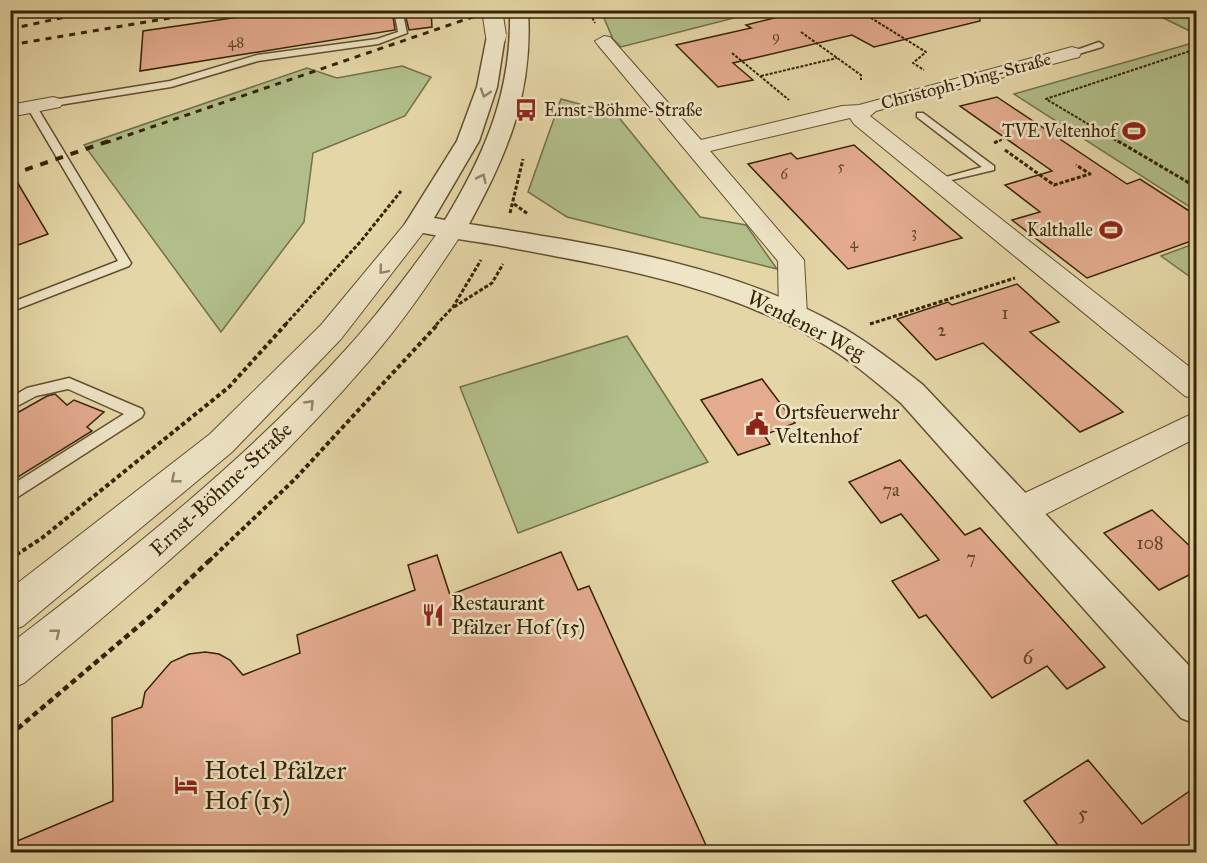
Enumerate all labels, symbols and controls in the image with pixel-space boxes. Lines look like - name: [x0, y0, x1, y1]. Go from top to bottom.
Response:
- house number: 9: [772, 27, 780, 45]
- house number: 48: [228, 33, 244, 51]
- street label: Christoph-Ding-Straße: [879, 48, 1054, 115]
- one-way arrow: [479, 87, 492, 98]
- bus stop icon: Ernst-Böhme-Straße: [513, 97, 539, 123]
- place label: Ernst-Böhme-Straße: [544, 99, 703, 121]
- sports icon: TVE Veltenhof: [1121, 118, 1147, 144]
- place label: TVE Veltenhof: [1002, 120, 1119, 142]
- house number: 5: [838, 157, 845, 175]
- house number: 6: [780, 165, 789, 183]
- one-way arrow: [475, 174, 487, 185]
- sports icon: Kalthalle: [1098, 217, 1124, 243]
- place label: Kalthalle: [1027, 219, 1093, 241]
- house number: 3: [911, 223, 917, 241]
- house number: 4: [850, 234, 859, 252]
- one-way arrow: [379, 263, 390, 274]
- street label: Wendener Weg: [743, 284, 869, 366]
- house number: 1: [1001, 302, 1009, 324]
- house number: 2: [938, 319, 947, 341]
- place label: Ortsfeuerwehr Veltenhof: [774, 399, 899, 449]
- one-way arrow: [303, 400, 314, 411]
- public building icon: Ortsfeuerwehr Veltenhof: [744, 411, 770, 437]
- street label: Ernst-Böhme-Straße: [144, 416, 298, 562]
- one-way arrow: [171, 472, 182, 483]
- house number: 7a: [882, 479, 900, 501]
- house number: 108: [1136, 532, 1164, 554]
- house number: 7: [966, 547, 976, 569]
- place label: Restaurant Pfälzer Hof (15): [451, 590, 585, 640]
- restaurant icon: Restaurant Pfälzer Hof (15): [420, 602, 446, 628]
- one-way arrow: [50, 629, 61, 640]
- house number: 6: [1023, 644, 1035, 670]
- place label: Hotel Pfälzer Hof (15): [204, 754, 347, 816]
- hotel icon: Hotel Pfälzer Hof (15): [173, 772, 199, 798]
- house number: 5: [1078, 800, 1088, 826]

